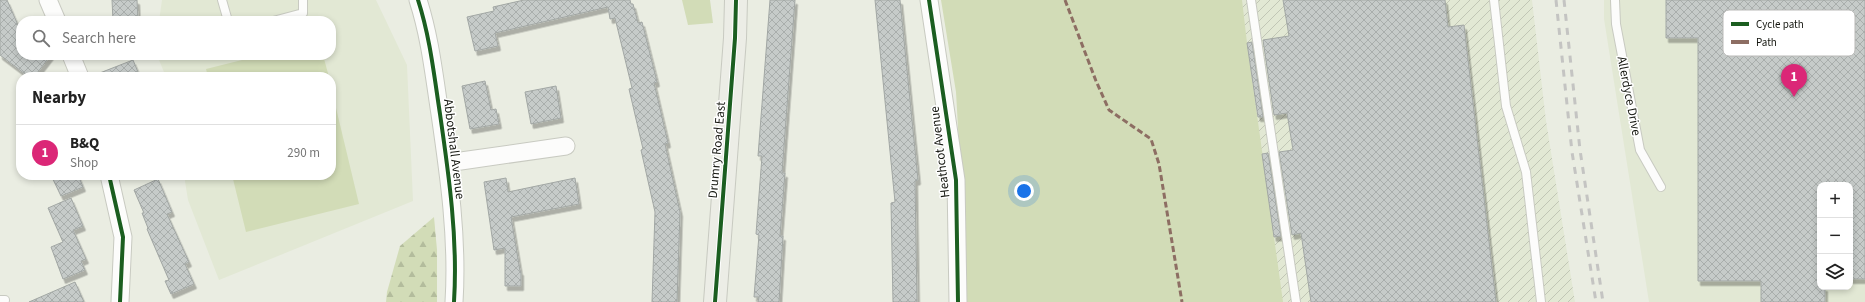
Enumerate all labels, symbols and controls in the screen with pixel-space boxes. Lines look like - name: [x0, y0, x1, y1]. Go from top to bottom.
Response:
- legend: [1723, 10, 1855, 56]
- search box: [16, 16, 336, 60]
- text: Cycle path: [1756, 17, 1804, 32]
- icon: search: [30, 27, 52, 49]
- text: Search here: [62, 28, 136, 49]
- text: Path: [1756, 35, 1777, 50]
- street label: Allerdyce Drive: [1612, 55, 1646, 137]
- pin: 1: [1781, 64, 1807, 97]
- text: Nearby: [32, 86, 86, 110]
- street label: Abbotshall Avenue: [439, 98, 469, 200]
- street label: Drumry Road East: [704, 100, 730, 199]
- street label: Heathcot Avenue: [925, 105, 955, 199]
- text: B&Q: [70, 133, 99, 154]
- text: 1: [42, 144, 48, 162]
- text: 290 m: [287, 144, 320, 162]
- text: Shop: [70, 154, 98, 172]
- your location: [1014, 181, 1034, 201]
- map controls: [1817, 182, 1853, 290]
- button: +: [1817, 182, 1853, 218]
- button: −: [1817, 218, 1853, 254]
- button: layers: [1817, 254, 1853, 290]

